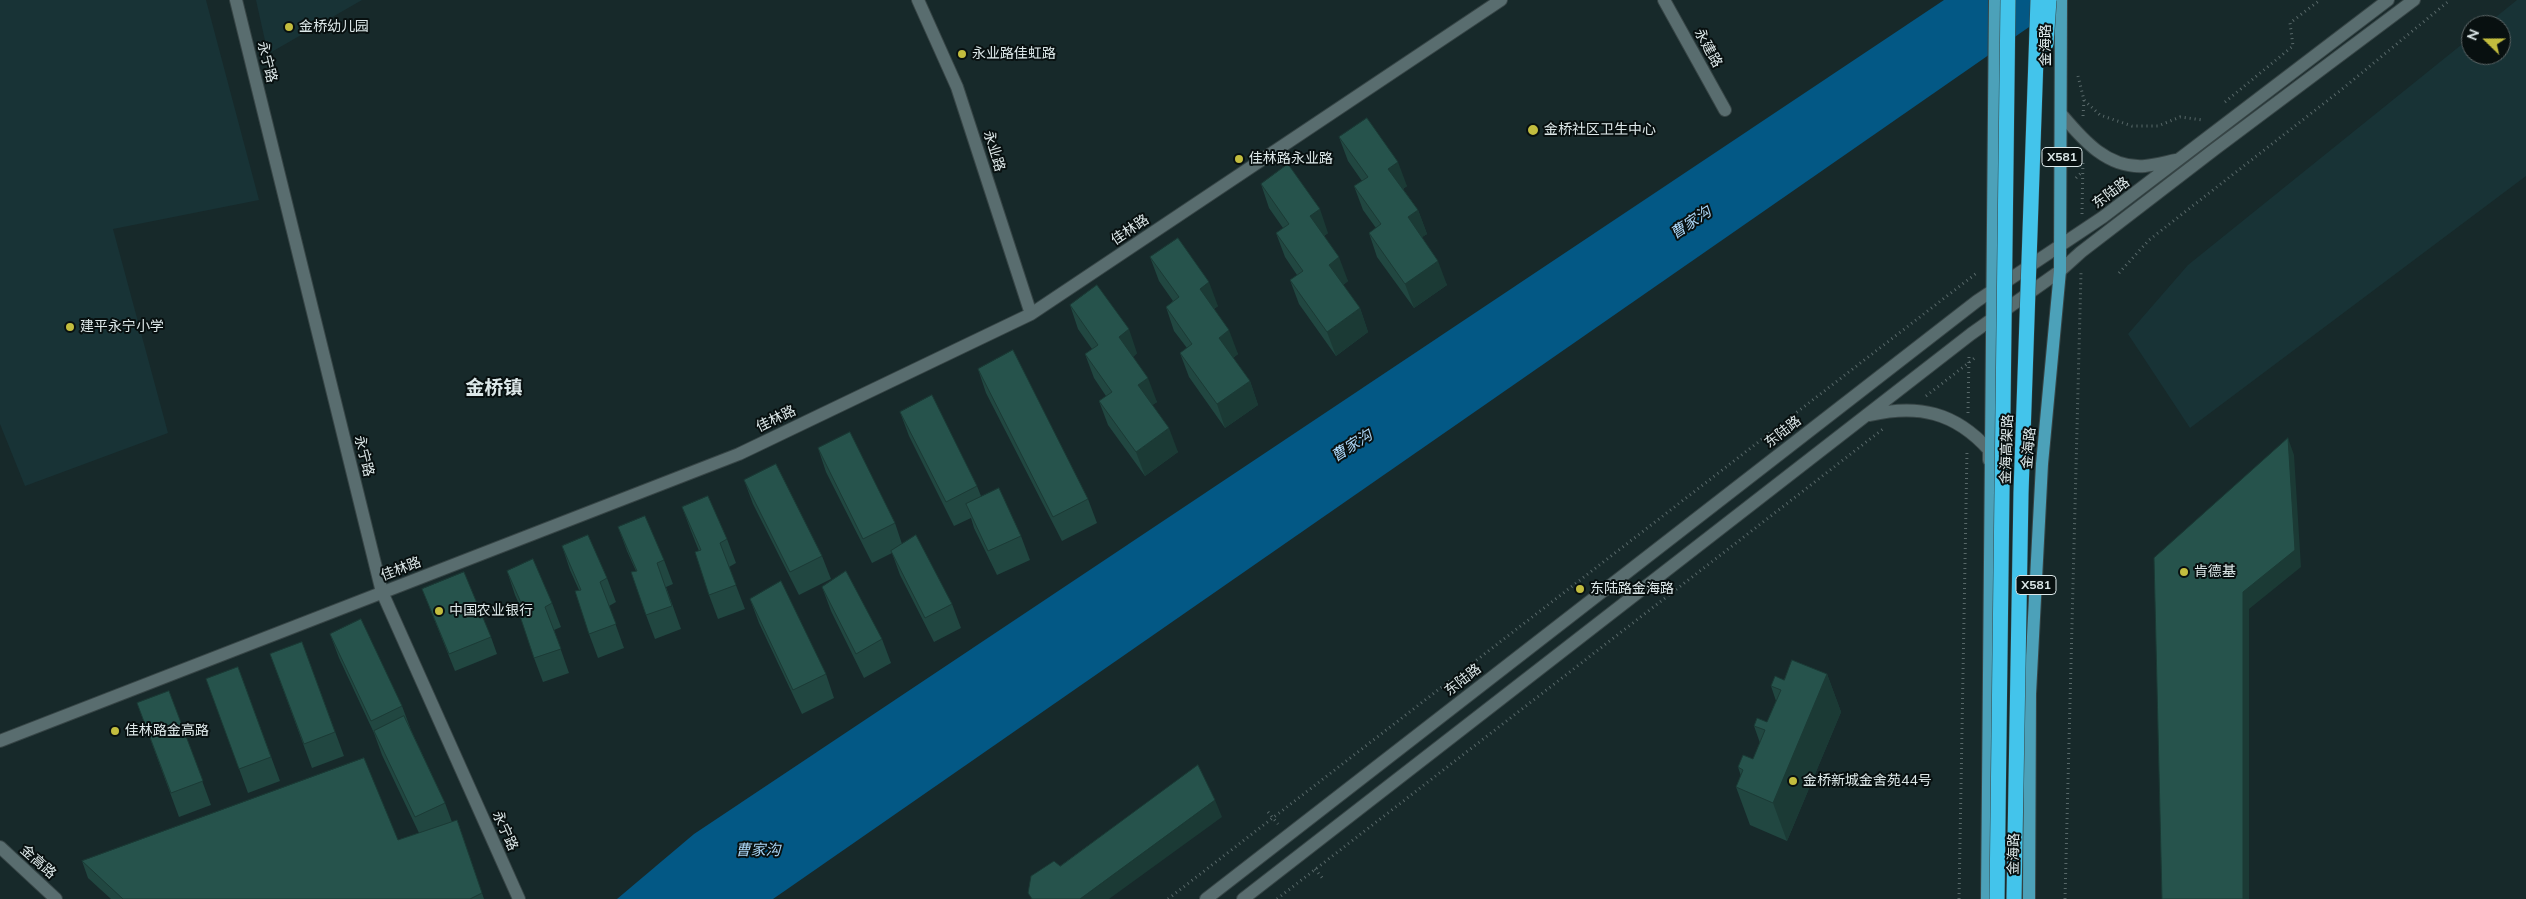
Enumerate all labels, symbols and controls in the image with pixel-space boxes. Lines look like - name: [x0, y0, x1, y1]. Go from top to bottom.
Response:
- north arrow: [2461, 15, 2511, 65]
- place label: 金桥幼儿园: [299, 19, 369, 35]
- marker: 金桥幼儿园: [283, 21, 295, 33]
- street label: 金海路: [2038, 24, 2054, 66]
- street label: 永建路: [1690, 26, 1726, 70]
- text: N: [2463, 26, 2483, 43]
- street label: 永宁路: [254, 40, 280, 84]
- place label: 永业路佳虹路: [972, 46, 1056, 62]
- marker: 永业路佳虹路: [956, 48, 968, 60]
- place label: 金桥社区卫生中心: [1544, 122, 1656, 138]
- marker: 金桥社区卫生中心: [1526, 123, 1540, 137]
- street label: 永业路: [980, 128, 1008, 174]
- road number: X581: [2042, 148, 2082, 166]
- place label: 佳林路永业路: [1249, 151, 1333, 167]
- marker: 佳林路永业路: [1233, 153, 1245, 165]
- street label: 东陆路: [2089, 174, 2133, 212]
- water label: 曹家沟: [1667, 203, 1715, 243]
- street label: 佳林路: [1108, 211, 1152, 249]
- place label: 建平永宁小学: [80, 319, 164, 335]
- marker: 建平永宁小学: [64, 321, 76, 333]
- district label: 金桥镇: [466, 377, 522, 399]
- street label: 佳林路: [753, 402, 799, 436]
- street label: 东陆路: [1761, 412, 1805, 452]
- street label: 金海高架路: [1997, 414, 2017, 484]
- water label: 曹家沟: [1328, 426, 1376, 466]
- street label: 金海路: [2019, 426, 2039, 470]
- street label: 永宁路: [351, 434, 377, 478]
- street label: 佳林路: [378, 554, 424, 584]
- place label: 肯德基: [2194, 564, 2236, 580]
- marker: 肯德基: [2178, 566, 2190, 578]
- road number: X581: [2016, 576, 2056, 594]
- place label: 东陆路金海路: [1590, 581, 1674, 597]
- marker: 东陆路金海路: [1574, 583, 1586, 595]
- place label: 中国农业银行: [449, 603, 533, 619]
- marker: 中国农业银行: [433, 605, 445, 617]
- street label: 东陆路: [1441, 660, 1485, 700]
- place label: 佳林路金高路: [125, 723, 209, 739]
- marker: 佳林路金高路: [109, 725, 121, 737]
- place label: 金桥新城金舍苑44号: [1803, 773, 1932, 789]
- marker: 金桥新城金舍苑44号: [1787, 775, 1799, 787]
- street label: 永宁路: [489, 808, 521, 854]
- street label: 金海路: [2005, 833, 2023, 875]
- water label: 曹家沟: [736, 841, 780, 859]
- street label: 金高路: [17, 842, 59, 882]

